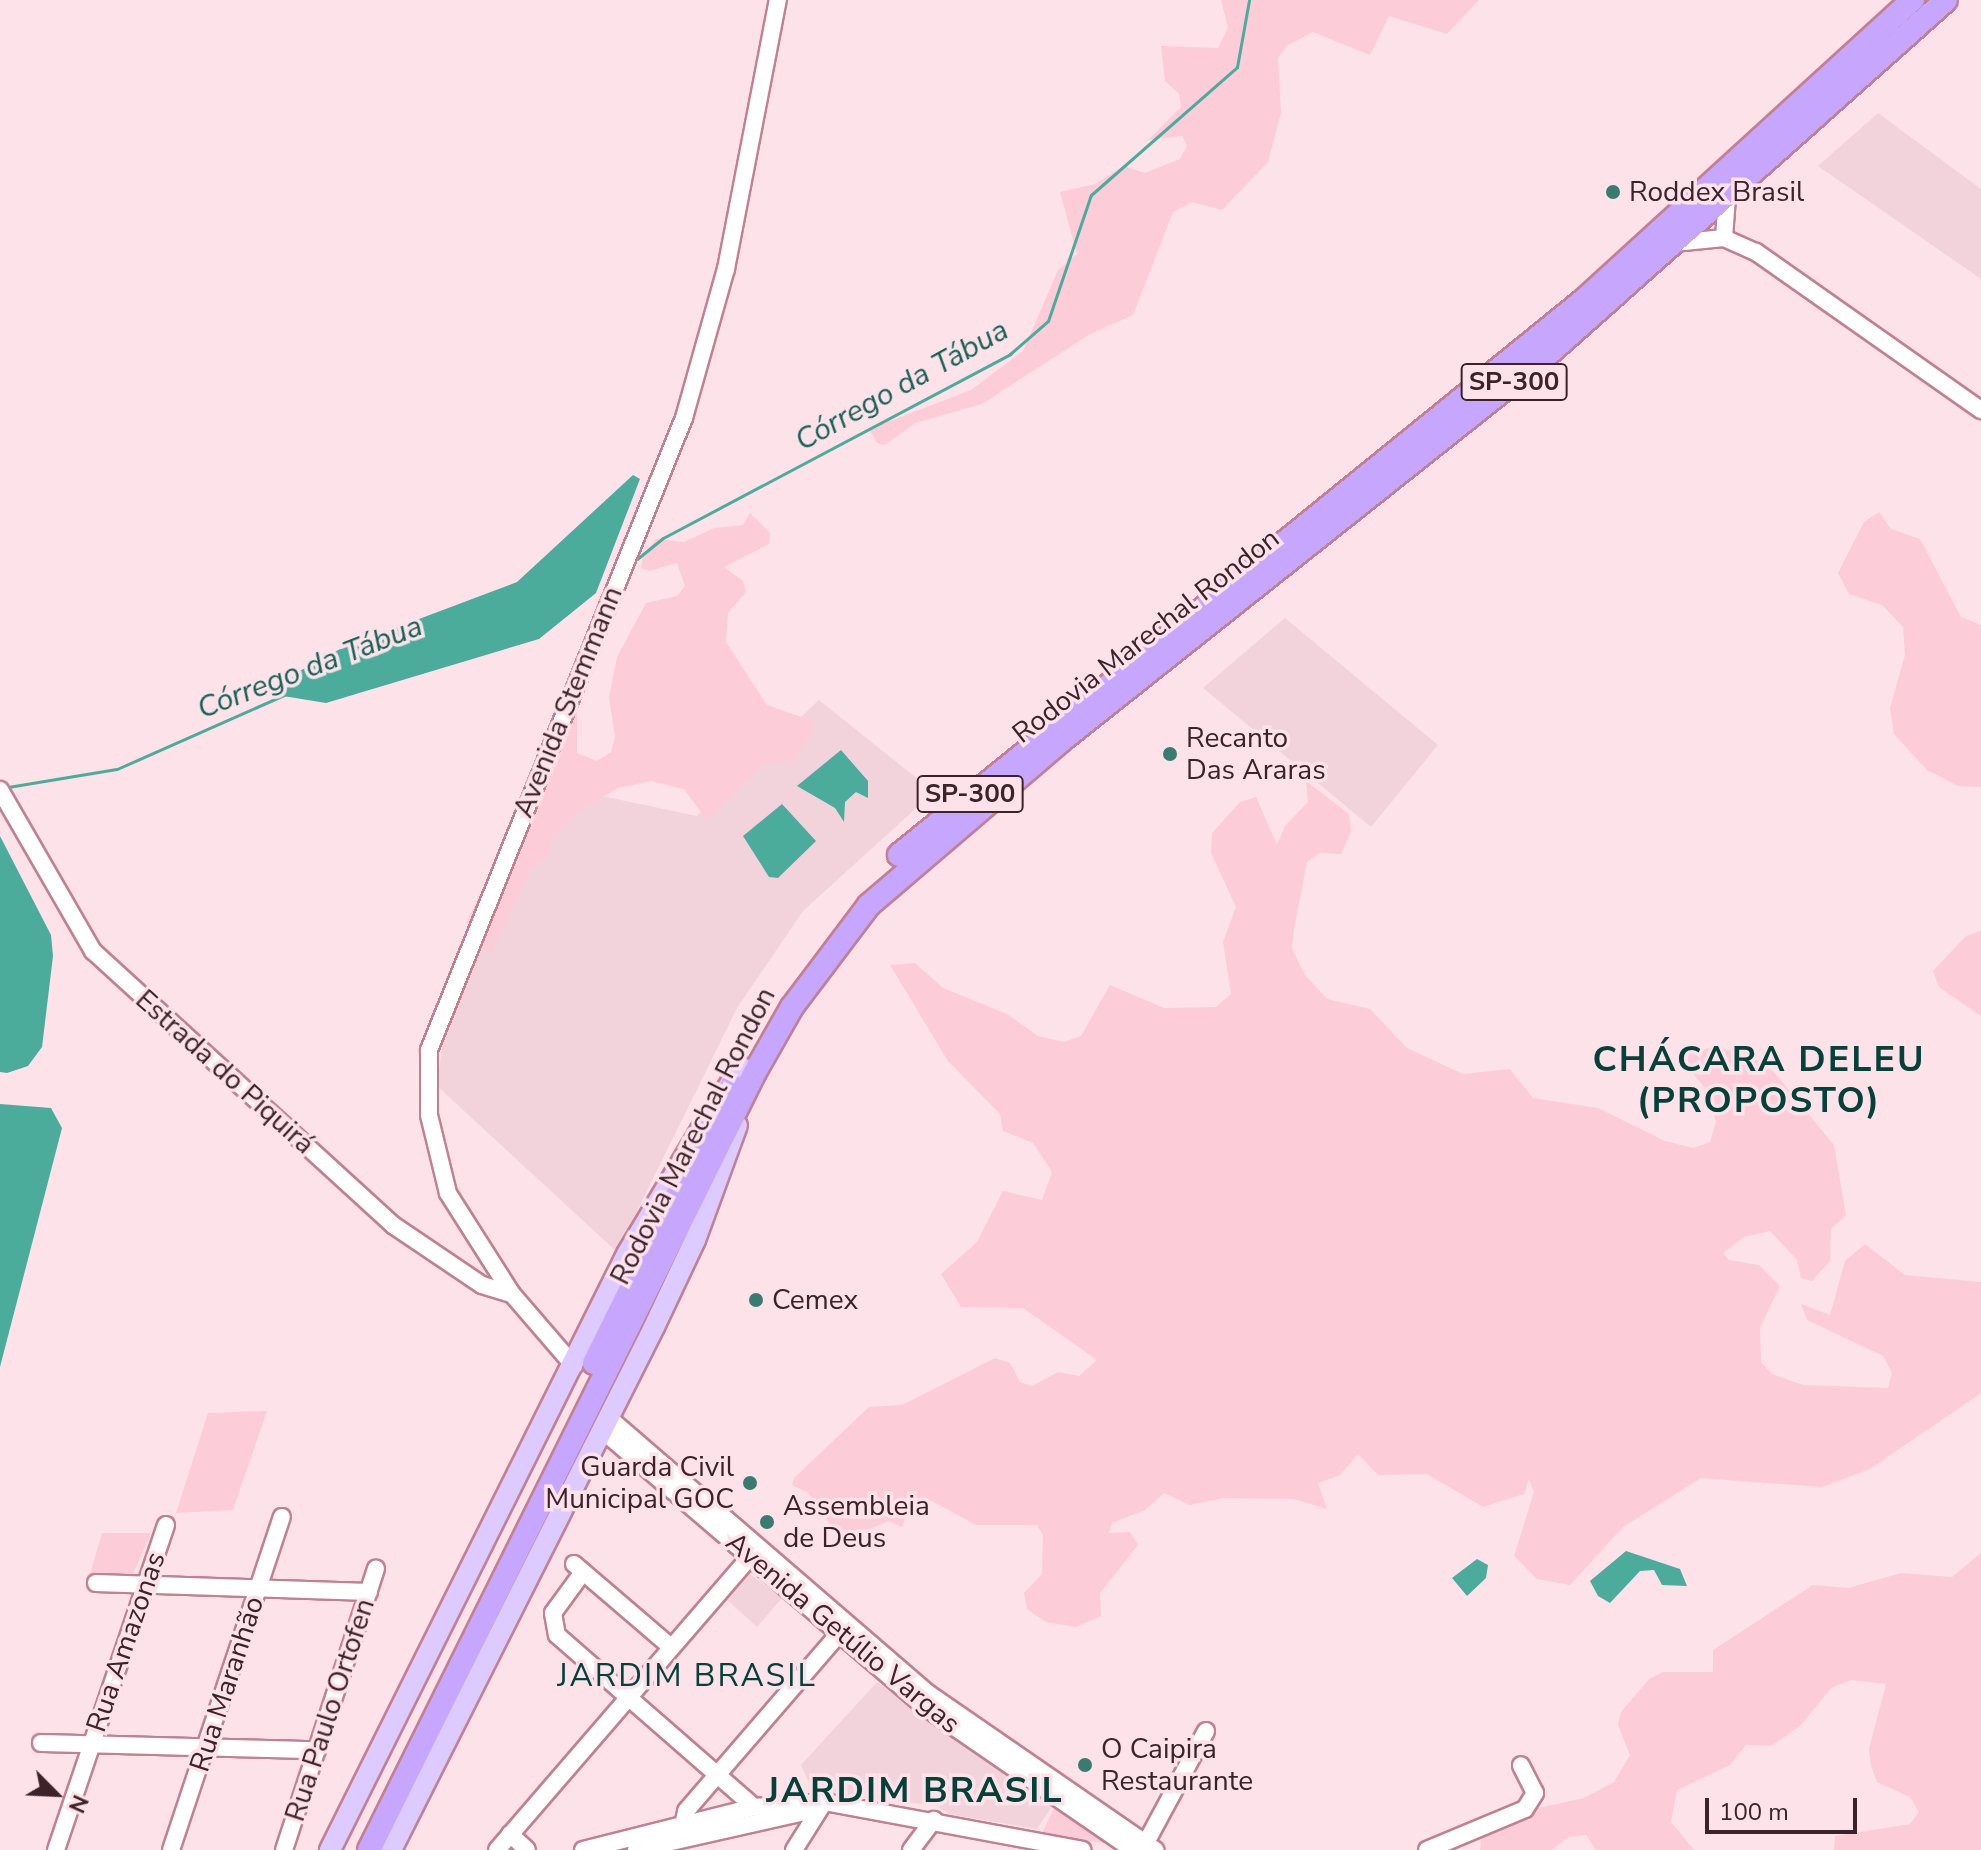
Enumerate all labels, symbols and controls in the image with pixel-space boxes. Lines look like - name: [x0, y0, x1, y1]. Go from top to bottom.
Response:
- place label: Roddex Brasil: [1629, 175, 1804, 209]
- marker: Roddex Brasil: [1604, 183, 1622, 201]
- water label: Córrego da Tábua: [789, 313, 1015, 459]
- road number: SP-300: [1460, 360, 1568, 404]
- street label: Rodovia Marechal Rondon: [1006, 521, 1286, 751]
- street label: Avenida Stemmann: [506, 582, 630, 822]
- water label: Córrego da Tábua: [192, 609, 428, 727]
- place label: Recanto Das Araras: [1186, 721, 1326, 787]
- marker: Recanto Das Araras: [1161, 745, 1179, 763]
- road number: SP-300: [916, 772, 1024, 816]
- street label: Rodovia Marechal Rondon: [603, 982, 783, 1290]
- street label: Estrada do Piquirá: [129, 983, 321, 1161]
- district label: CHÁCARA DELEU (PROPOSTO): [1592, 1037, 1926, 1122]
- place label: Cemex: [772, 1283, 858, 1317]
- marker: Cemex: [747, 1291, 765, 1309]
- place label: Guarda Civil Municipal GOC: [545, 1450, 734, 1516]
- marker: Guarda Civil Municipal GOC: [741, 1474, 759, 1492]
- place label: Assembleia de Deus: [783, 1489, 930, 1555]
- marker: Assembleia de Deus: [758, 1513, 776, 1531]
- street label: Avenida Getúlio Vargas: [719, 1525, 967, 1741]
- street label: Rua Amazonas: [79, 1548, 173, 1736]
- street label: Rua Maranhão: [183, 1592, 271, 1776]
- street label: Rua Paulo Ortofen: [278, 1594, 382, 1826]
- district label: JARDIM BRASIL: [557, 1657, 817, 1695]
- place label: O Caipira Restaurante: [1101, 1732, 1253, 1798]
- north arrow: [16, 1754, 96, 1834]
- marker: O Caipira Restaurante: [1076, 1756, 1094, 1774]
- district label: JARDIM BRASIL: [766, 1769, 1064, 1813]
- scale bar: [1709, 1782, 1861, 1832]
- text: N: [61, 1790, 95, 1817]
- text: 100 m: [1719, 1796, 1789, 1828]

